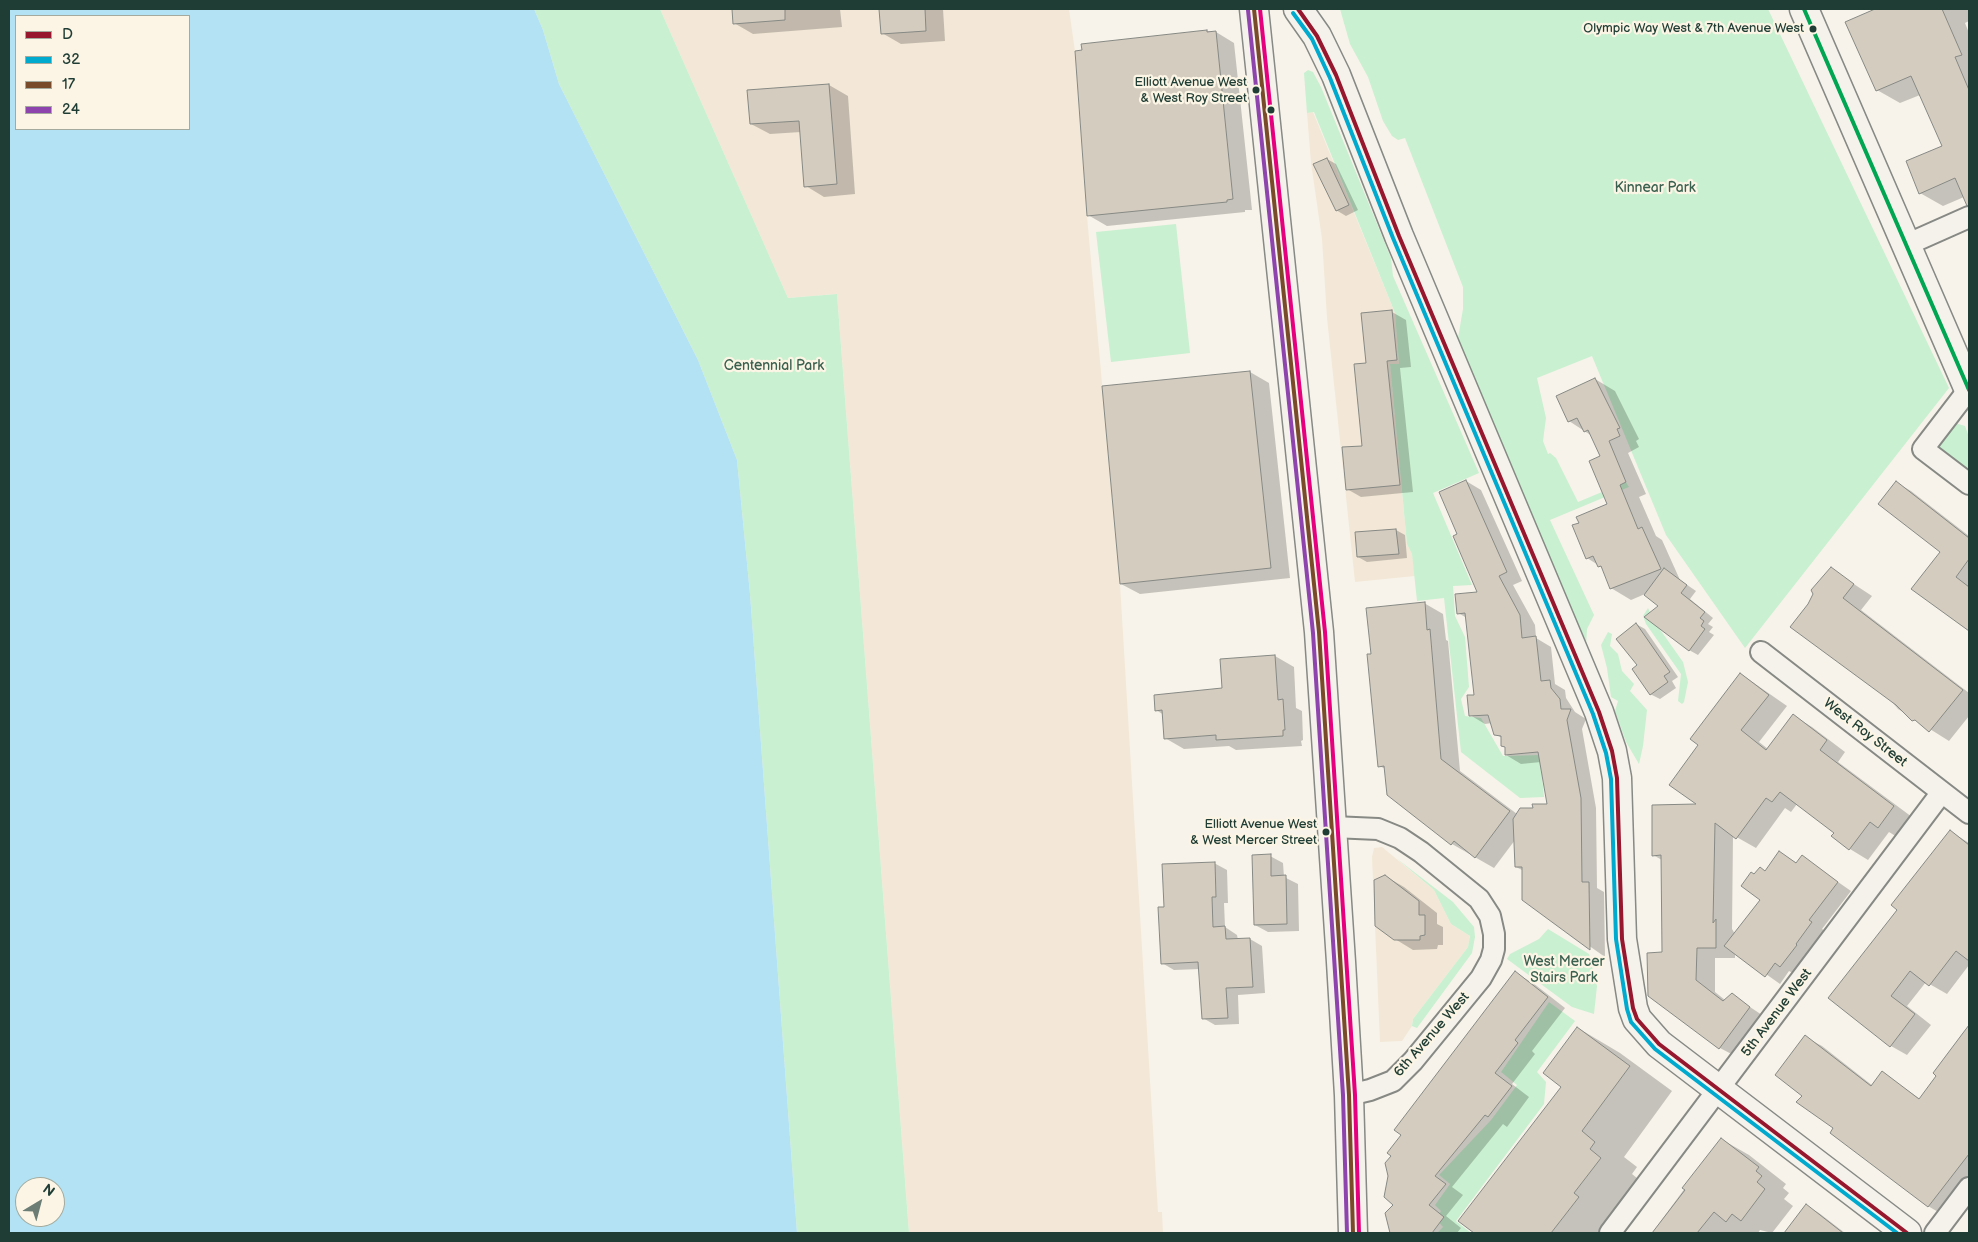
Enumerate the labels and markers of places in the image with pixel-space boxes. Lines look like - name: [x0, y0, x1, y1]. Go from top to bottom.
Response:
- place label: Olympic Way West & 7th Avenue West: [1583, 21, 1804, 37]
- marker: Olympic Way West & 7th Avenue West: [1808, 24, 1818, 34]
- place label: Elliott Avenue West & West Roy Street: [1134, 75, 1247, 106]
- marker: Elliott Avenue West & West Roy Street: [1251, 85, 1261, 95]
- unlabelled marker: [1266, 105, 1276, 115]
- place label: Elliott Avenue West & West Mercer Street: [1190, 817, 1317, 848]
- marker: Elliott Avenue West & West Mercer Street: [1321, 827, 1331, 837]

